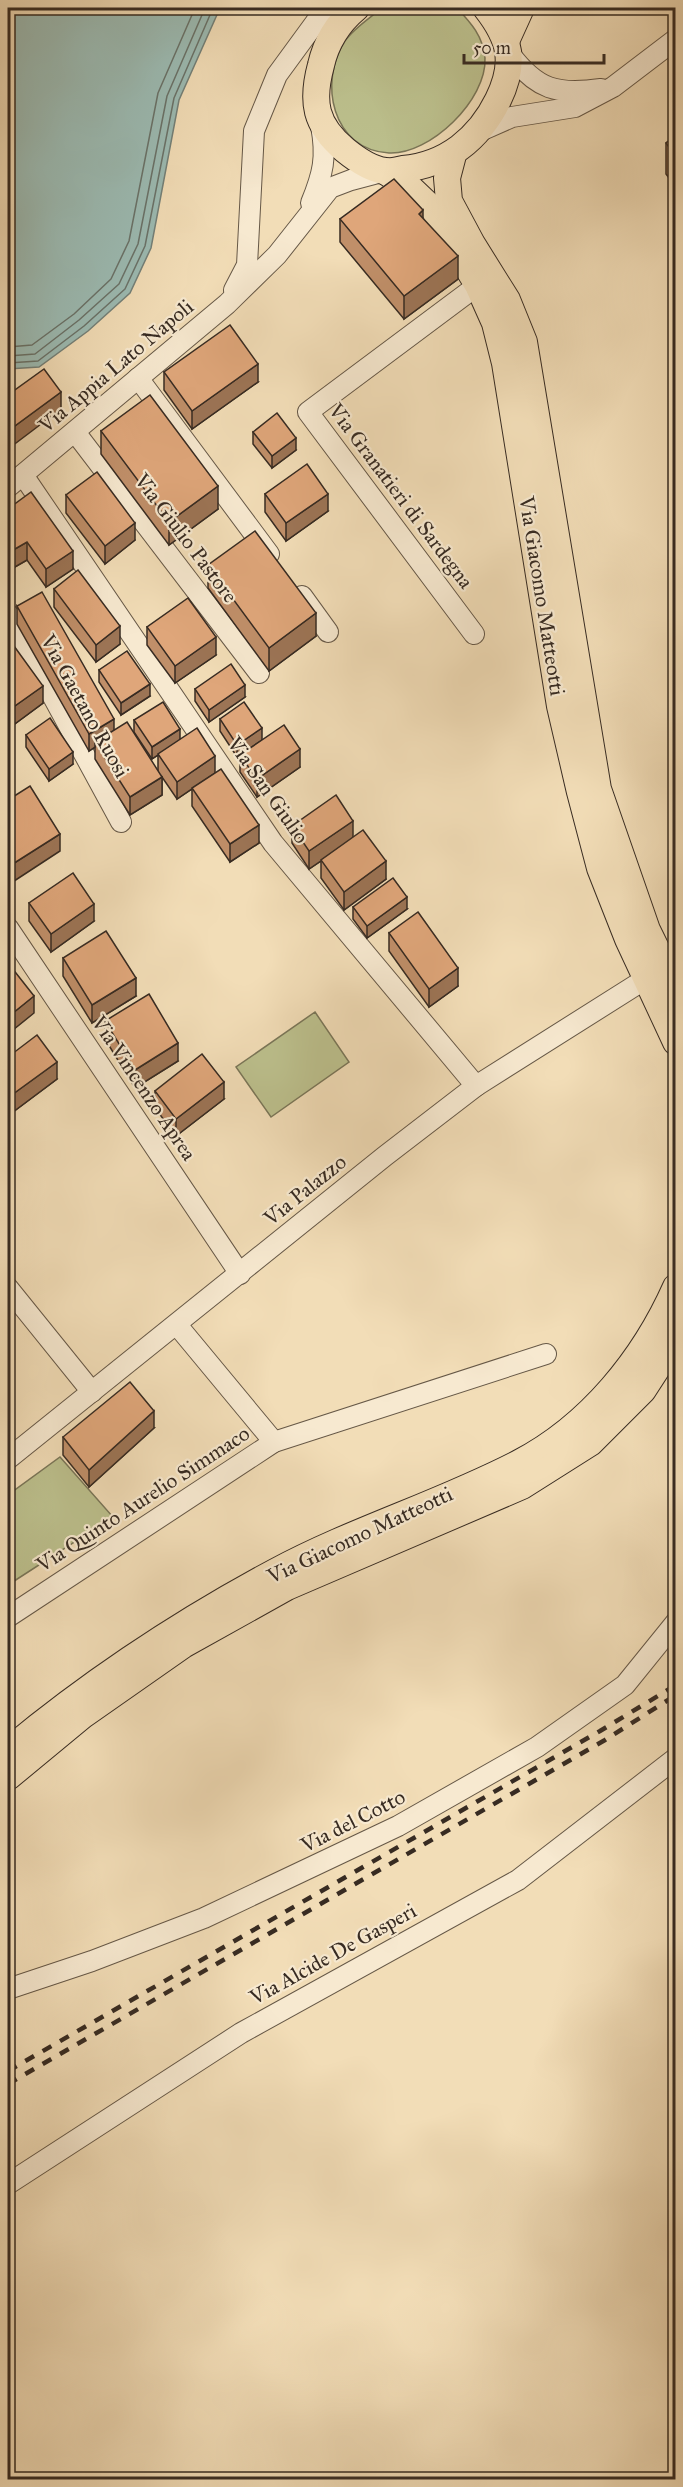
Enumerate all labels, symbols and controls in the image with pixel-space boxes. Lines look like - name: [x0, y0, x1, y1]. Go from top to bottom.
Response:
- scale bar: [464, 27, 604, 65]
- text: 50 m: [473, 37, 511, 59]
- street label: Via Appia Lato Napoli: [33, 294, 199, 439]
- street label: Via Granatieri di Sardegna: [322, 398, 479, 594]
- street label: Via Giulio Pastore: [128, 467, 243, 608]
- street label: Via Giacomo Matteotti: [513, 493, 571, 698]
- street label: Via Gaetano Ruosi: [34, 629, 135, 782]
- street label: Via San Giulio: [221, 731, 315, 849]
- street label: Via Vincenzo Aprea: [85, 1010, 202, 1166]
- street label: Via Palazzo: [258, 1149, 352, 1232]
- street label: Via Quinto Aurelio Simmaco: [31, 1420, 255, 1578]
- street label: Via Giacomo Matteotti: [262, 1481, 457, 1590]
- street label: Via del Cotto: [295, 1783, 410, 1859]
- street label: Via Alcide De Gasperi: [244, 1897, 421, 2011]

